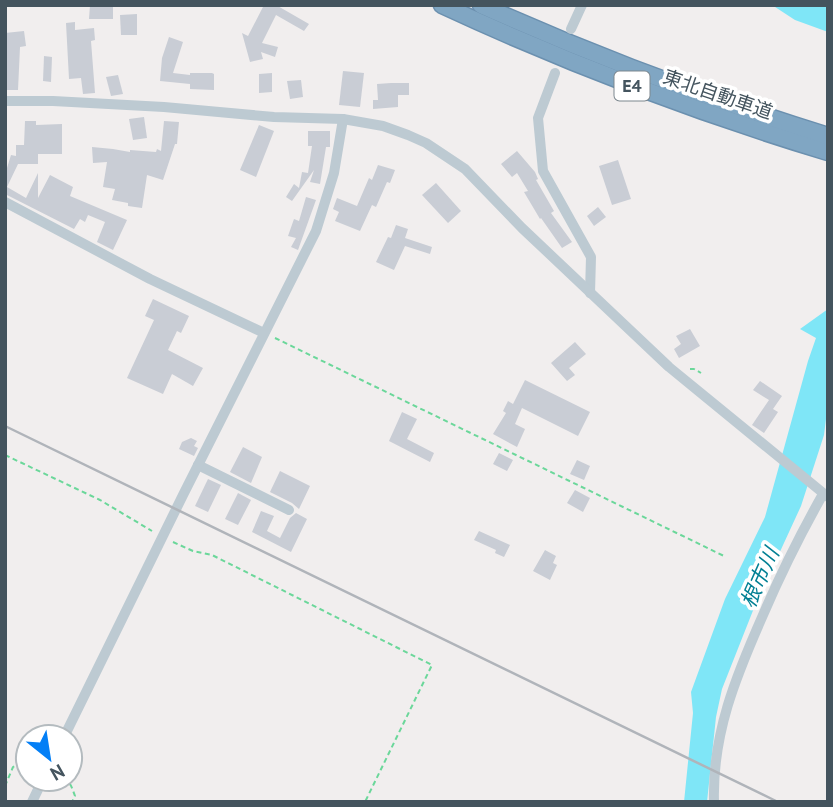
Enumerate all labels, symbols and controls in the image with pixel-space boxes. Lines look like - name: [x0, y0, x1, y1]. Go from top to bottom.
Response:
- street label: 東北自動車道: [660, 64, 776, 124]
- road number: E4: [614, 72, 650, 100]
- water label: 根市川: [734, 542, 786, 612]
- north arrow: [14, 723, 84, 793]
- text: N: [46, 759, 69, 786]

